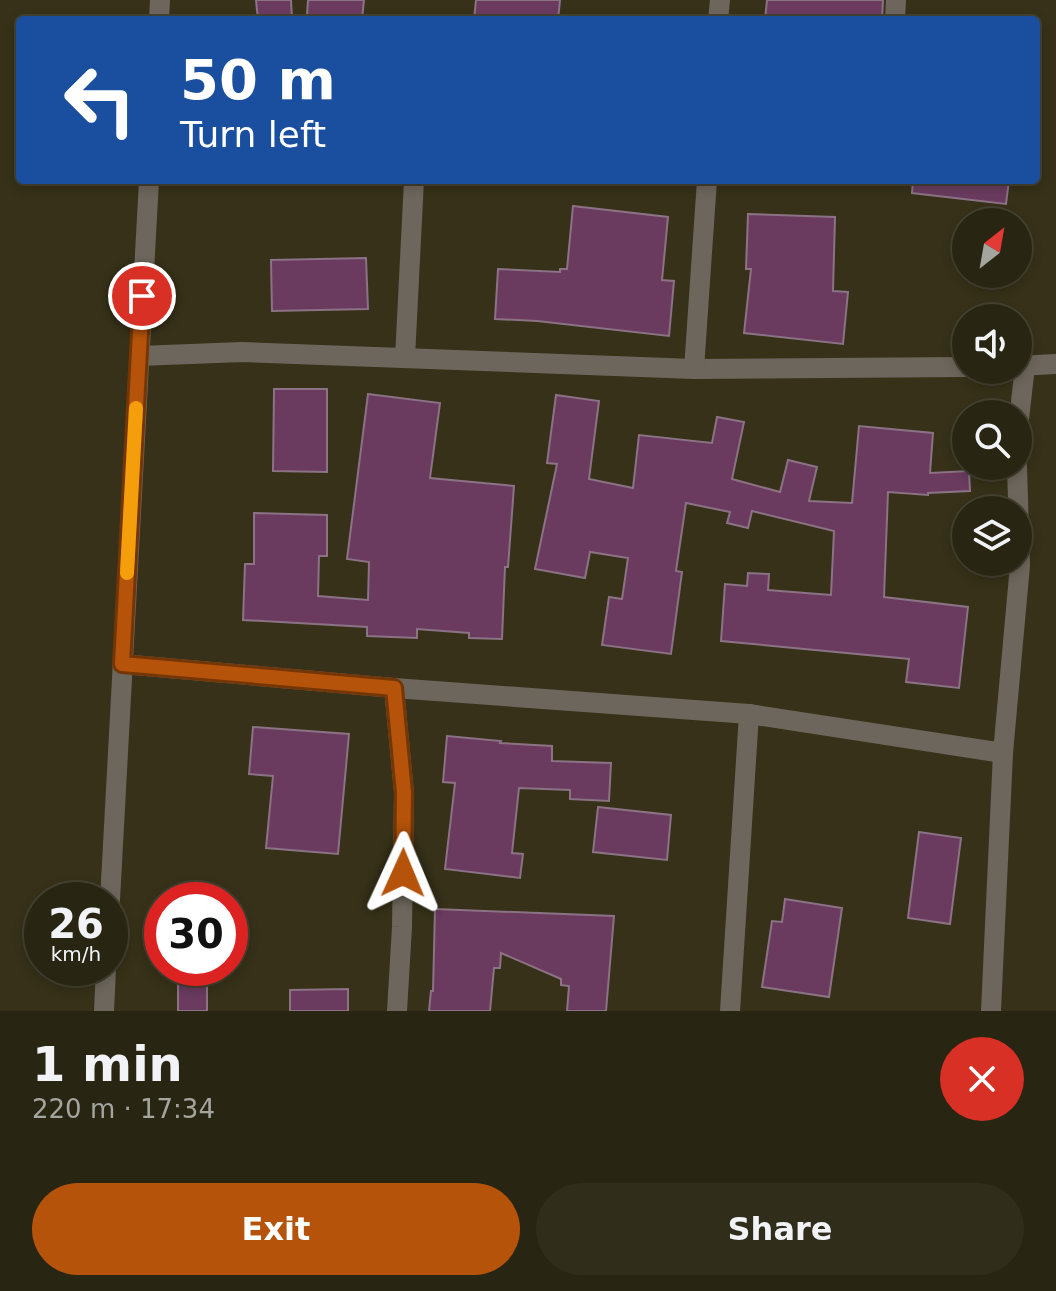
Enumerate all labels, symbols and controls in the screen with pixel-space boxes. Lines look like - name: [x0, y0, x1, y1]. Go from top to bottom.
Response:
- text: 50 m: [180, 47, 336, 112]
- icon: left: [48, 48, 152, 152]
- text: Turn left: [180, 114, 326, 155]
- north arrow: [952, 208, 1032, 288]
- map controls: [952, 208, 1032, 576]
- pin: [108, 262, 176, 330]
- icon: arrive: [120, 274, 164, 318]
- button: sound: [952, 304, 1032, 384]
- button: search: [952, 400, 1032, 480]
- button: layers: [952, 496, 1032, 576]
- position arrow: [361, 831, 445, 915]
- speed limit sign: 30: [144, 882, 248, 986]
- text: 26: [48, 901, 104, 947]
- text: km/h: [51, 942, 101, 966]
- text: 1 min: [32, 1036, 183, 1092]
- button: close: [940, 1037, 1024, 1121]
- text: 220 m · 17:34: [32, 1094, 215, 1124]
- button: Exit: [32, 1183, 520, 1275]
- button: Share: [536, 1183, 1024, 1275]

